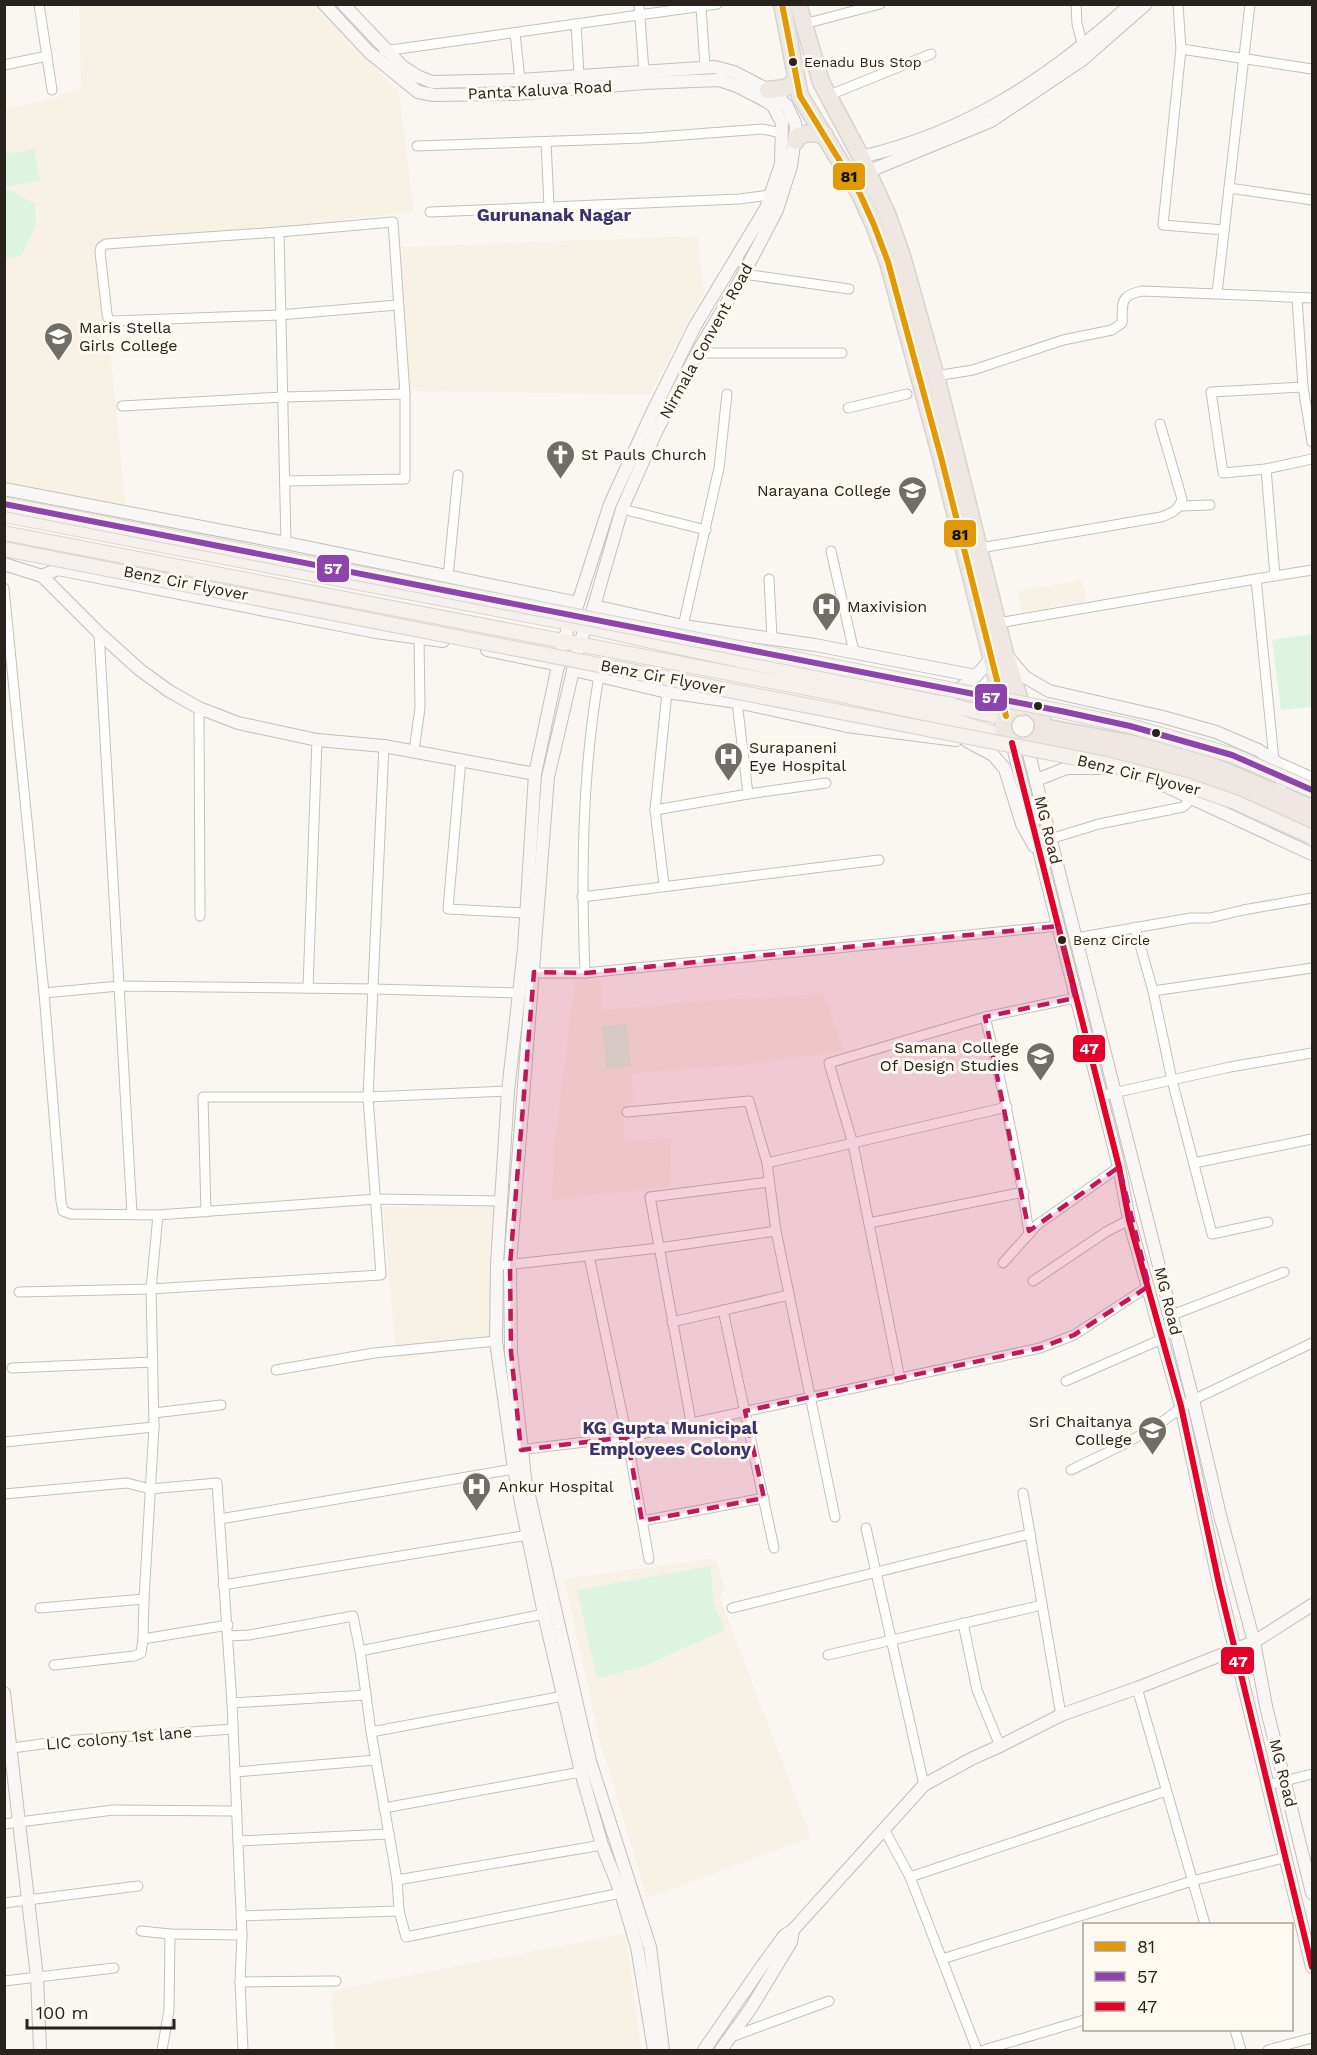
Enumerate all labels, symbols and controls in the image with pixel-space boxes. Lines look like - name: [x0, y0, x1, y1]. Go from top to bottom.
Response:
- place label: Eenadu Bus Stop: [804, 54, 921, 70]
- marker: Eenadu Bus Stop: [787, 56, 799, 68]
- street label: Panta Kaluva Road: [467, 77, 613, 103]
- line badge: 81: [832, 162, 866, 191]
- text: 81: [841, 167, 857, 186]
- district label: Gurunanak Nagar: [477, 204, 631, 225]
- street label: Nirmala Convent Road: [655, 260, 757, 422]
- place label: Maris Stella Girls College: [79, 318, 178, 355]
- school or university icon: Maris Stella Girls College: [42, 320, 74, 362]
- church icon: St Pauls Church: [544, 438, 576, 480]
- place label: St Pauls Church: [581, 445, 707, 464]
- school or university icon: Narayana College: [896, 474, 928, 516]
- place label: Narayana College: [757, 481, 891, 500]
- line badge: 81: [943, 519, 977, 548]
- text: 81: [952, 525, 968, 544]
- line badge: 57: [316, 554, 350, 583]
- text: 57: [324, 559, 343, 578]
- street label: Benz Cir Flyover: [122, 562, 250, 604]
- hospital icon: Maxivision: [810, 590, 842, 632]
- place label: Maxivision: [847, 597, 927, 616]
- street label: Benz Cir Flyover: [599, 656, 727, 698]
- line badge: 57: [974, 683, 1008, 712]
- text: 57: [982, 688, 1001, 707]
- unlabelled marker: [1032, 700, 1044, 712]
- unlabelled marker: [1150, 727, 1162, 739]
- place label: Surapaneni Eye Hospital: [749, 738, 846, 775]
- hospital icon: Surapaneni Eye Hospital: [712, 740, 744, 782]
- street label: Benz Cir Flyover: [1075, 750, 1203, 800]
- street label: MG Road: [1030, 794, 1066, 866]
- place label: Benz Circle: [1073, 932, 1150, 948]
- marker: Benz Circle: [1056, 934, 1068, 946]
- line badge: 47: [1072, 1034, 1106, 1063]
- place label: Samana College Of Design Studies: [880, 1038, 1019, 1075]
- text: 47: [1079, 1039, 1099, 1058]
- school or university icon: Samana College Of Design Studies: [1024, 1040, 1056, 1082]
- street label: MG Road: [1150, 1265, 1186, 1337]
- place label: Sri Chaitanya College: [1029, 1412, 1132, 1449]
- school or university icon: Sri Chaitanya College: [1137, 1414, 1169, 1456]
- district label: KG Gupta Municipal Employees Colony: [582, 1417, 758, 1459]
- hospital icon: Ankur Hospital: [461, 1470, 493, 1512]
- place label: Ankur Hospital: [498, 1477, 614, 1496]
- line badge: 47: [1220, 1646, 1255, 1675]
- text: 47: [1228, 1652, 1248, 1671]
- street label: LIC colony 1st lane: [45, 1722, 193, 1754]
- street label: MG Road: [1265, 1737, 1301, 1809]
- legend: [1083, 1923, 1293, 2031]
- text: 81: [1137, 1936, 1155, 1957]
- text: 57: [1137, 1966, 1158, 1987]
- scale bar: [27, 1992, 174, 2030]
- text: 47: [1137, 1996, 1157, 2017]
- text: 100 m: [36, 2002, 89, 2023]

